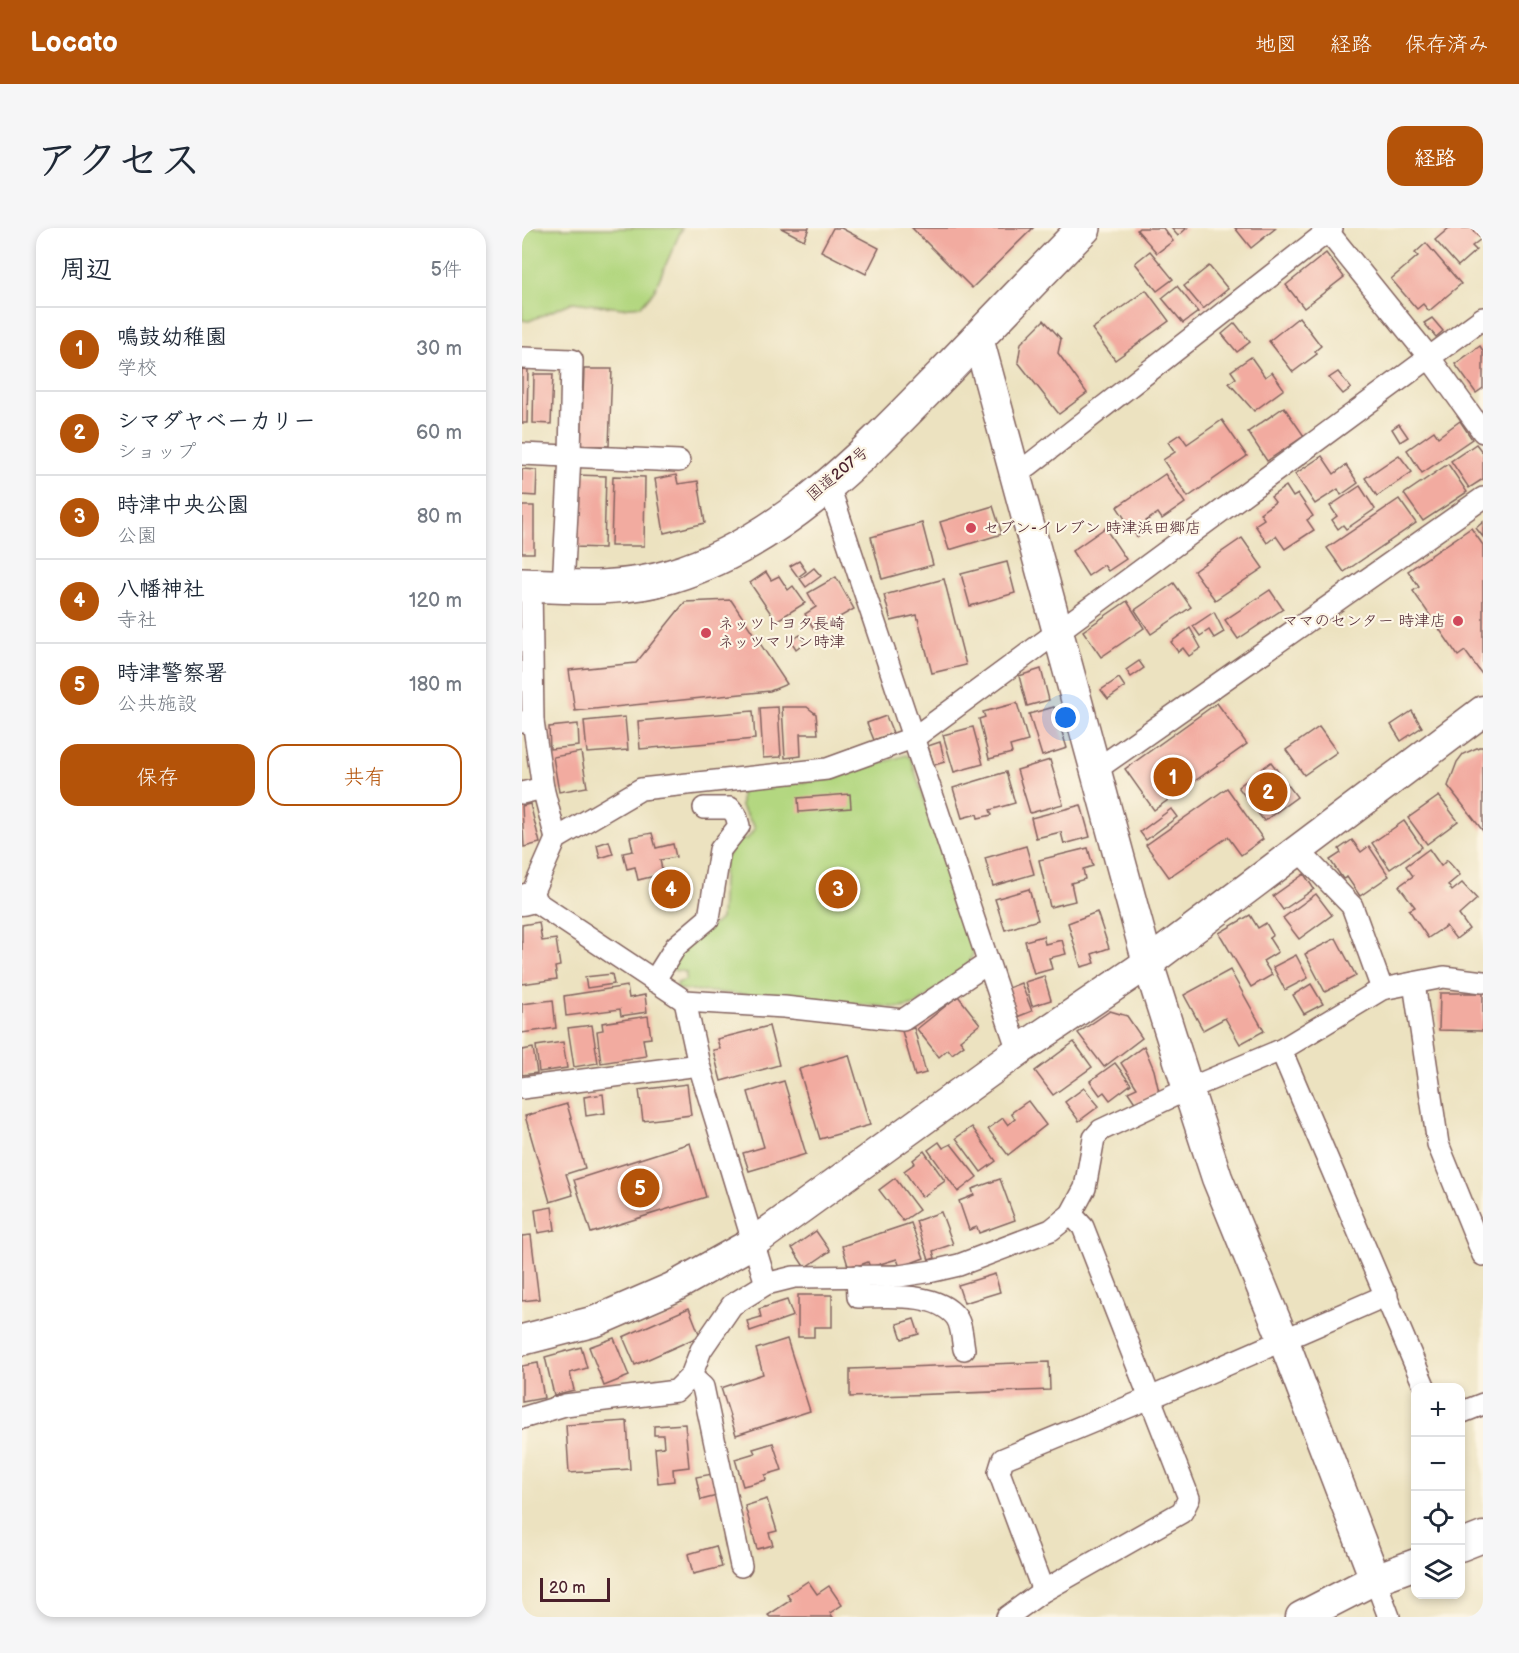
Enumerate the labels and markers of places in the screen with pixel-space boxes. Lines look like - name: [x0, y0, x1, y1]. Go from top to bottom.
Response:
- place label: セブン-イレブン 時津浜田郷店: [983, 519, 1201, 538]
- marker: セブン-イレブン 時津浜田郷店: [964, 521, 978, 535]
- place label: ママのセンター 時津店: [1282, 612, 1446, 631]
- marker: ママのセンター 時津店: [1451, 614, 1465, 628]
- place label: ネッツトヨタ長崎 ネッツマリン時津: [718, 615, 845, 652]
- marker: ネッツトヨタ長崎 ネッツマリン時津: [699, 626, 713, 640]
- pin: 1: [1154, 754, 1192, 800]
- pin: 2: [1248, 770, 1288, 814]
- pin: 4: [652, 866, 690, 912]
- pin: 3: [818, 866, 858, 912]
- pin: 5: [620, 1166, 660, 1210]

